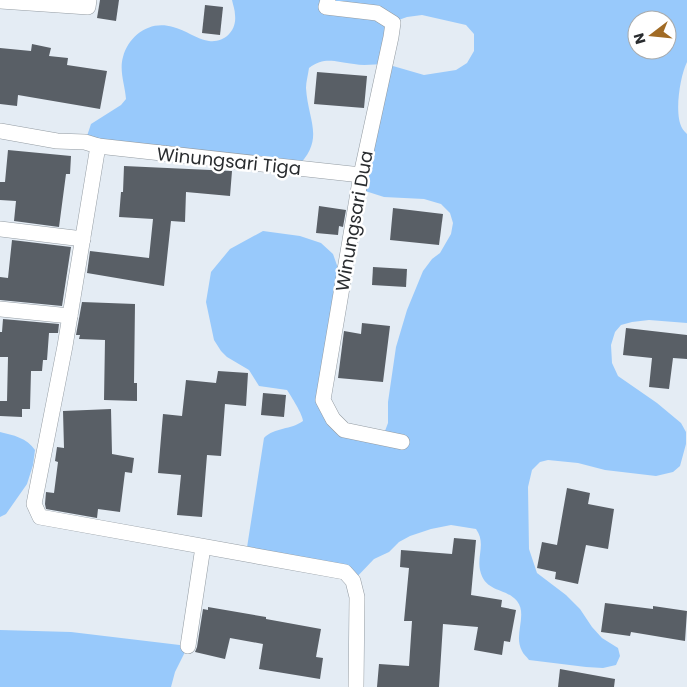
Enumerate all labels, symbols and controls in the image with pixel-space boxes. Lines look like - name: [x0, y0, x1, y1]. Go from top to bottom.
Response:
- north arrow: [627, 10, 677, 60]
- text: N: [628, 31, 651, 46]
- street label: Winungsari Tiga: [156, 141, 302, 181]
- street label: Winungsari Dua: [329, 149, 379, 293]

